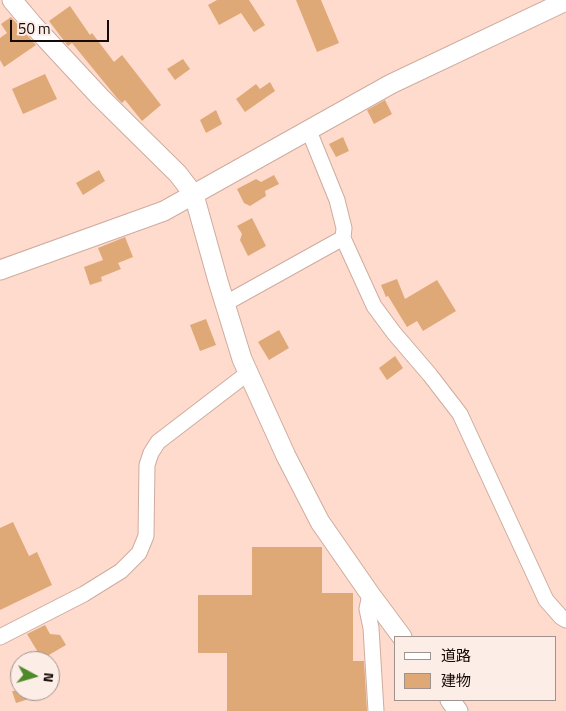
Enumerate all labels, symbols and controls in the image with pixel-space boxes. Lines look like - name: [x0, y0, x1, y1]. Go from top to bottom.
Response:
- scale bar: [12, 10, 111, 42]
- text: 50 m: [18, 17, 51, 40]
- legend: [394, 636, 556, 701]
- text: 道路: [441, 644, 471, 667]
- north arrow: [10, 651, 60, 701]
- text: 建物: [441, 669, 471, 692]
- text: N: [38, 672, 60, 683]

